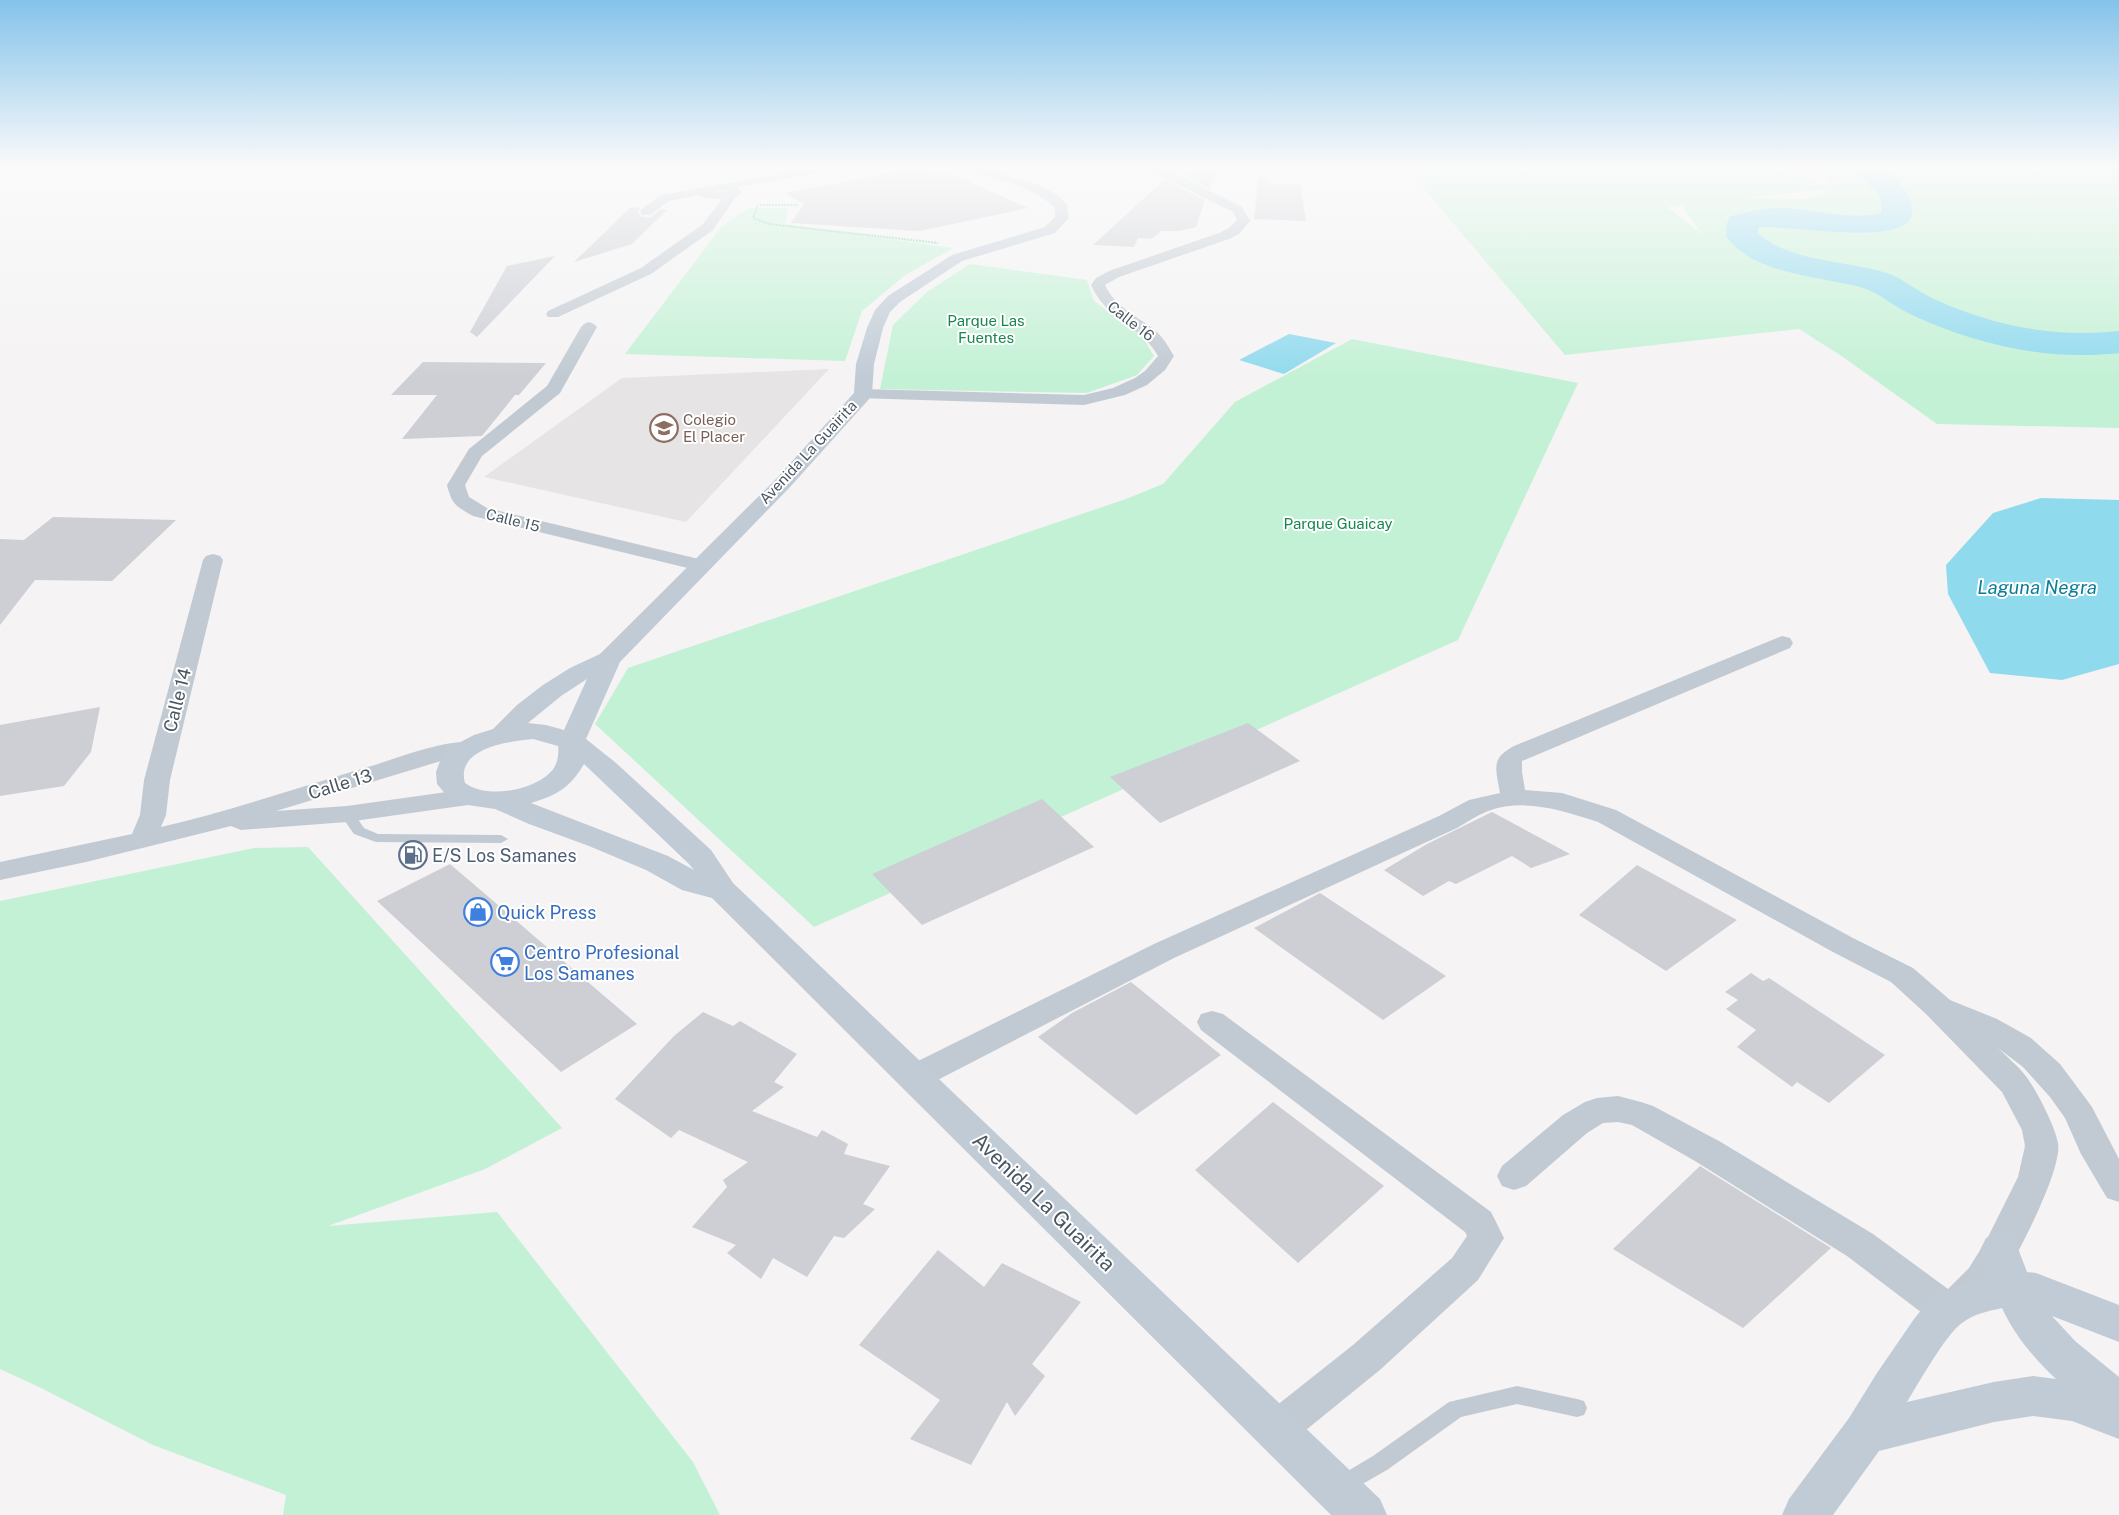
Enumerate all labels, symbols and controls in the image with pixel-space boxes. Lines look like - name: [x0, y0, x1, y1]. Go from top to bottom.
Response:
- street label: Calle 16: [1104, 298, 1158, 344]
- park label: Parque Las Fuentes: [947, 312, 1025, 346]
- street label: Avenida La Guairita: [756, 397, 860, 507]
- place label: Colegio El Placer: [683, 411, 745, 445]
- school or university icon: Colegio El Placer: [649, 413, 679, 443]
- street label: Calle 15: [484, 505, 542, 535]
- park label: Parque Guaicay: [1284, 515, 1392, 532]
- water label: Laguna Negra: [1977, 576, 2097, 598]
- street label: Calle 14: [159, 666, 195, 734]
- street label: Calle 13: [306, 764, 374, 804]
- fuel station icon: E/S Los Samanes: [398, 840, 428, 870]
- place label: E/S Los Samanes: [432, 845, 577, 866]
- shop icon: Quick Press: [463, 897, 493, 927]
- place label: Quick Press: [497, 902, 596, 923]
- place label: Centro Profesional Los Samanes: [524, 942, 680, 984]
- supermarket icon: Centro Profesional Los Samanes: [490, 947, 520, 977]
- street label: Avenida La Guairita: [967, 1127, 1121, 1277]

